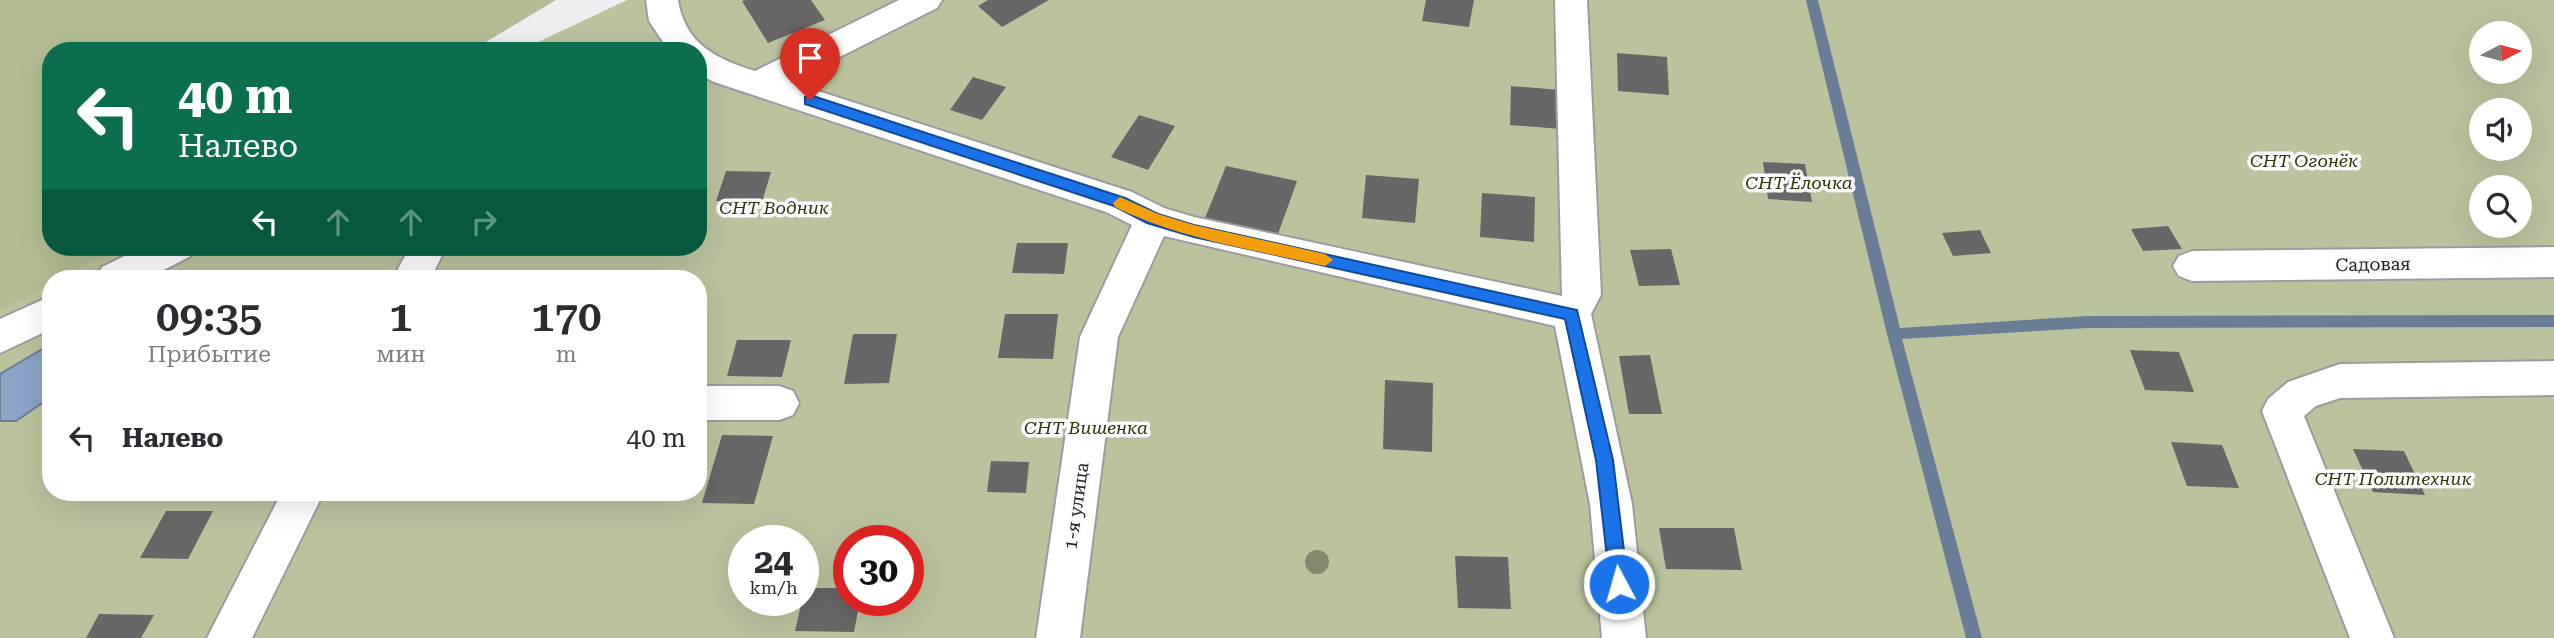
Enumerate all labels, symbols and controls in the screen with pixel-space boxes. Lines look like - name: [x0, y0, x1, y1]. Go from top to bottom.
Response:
- north arrow: [2469, 21, 2532, 84]
- map controls: [2469, 21, 2532, 238]
- pin: [780, 28, 840, 100]
- icon: arrive: [791, 39, 829, 77]
- text: 40 m: [178, 68, 293, 125]
- icon: left: [63, 70, 154, 161]
- button: sound: [2469, 98, 2532, 161]
- text: Налево: [178, 127, 298, 165]
- park label: СНТ Огонёк: [2250, 150, 2358, 171]
- park label: СНТ Ёлочка: [1745, 172, 1853, 193]
- button: search: [2469, 175, 2532, 238]
- park label: СНТ Водник: [719, 197, 829, 218]
- icon: left: [246, 203, 284, 241]
- icon: ahead: [319, 203, 357, 241]
- icon: ahead: [392, 203, 430, 241]
- icon: right: [465, 203, 503, 241]
- street label: Садовая: [2335, 253, 2411, 275]
- text: 09:35: [156, 292, 262, 341]
- text: 1: [389, 292, 413, 341]
- text: 170: [531, 292, 601, 341]
- text: Прибытие: [148, 341, 271, 368]
- text: мин: [376, 341, 425, 368]
- text: m: [556, 341, 577, 368]
- park label: СНТ Вишенка: [1024, 417, 1148, 438]
- icon: left: [63, 419, 101, 457]
- text: Налево: [122, 423, 223, 453]
- text: 40 m: [627, 423, 686, 453]
- street label: 1-я улица: [1059, 461, 1093, 551]
- park label: СНТ Политехник: [2315, 468, 2471, 489]
- speed limit sign: 30: [833, 525, 924, 616]
- text: 24: [754, 541, 793, 582]
- position arrow: [1582, 547, 1656, 621]
- text: km/h: [749, 577, 798, 598]

